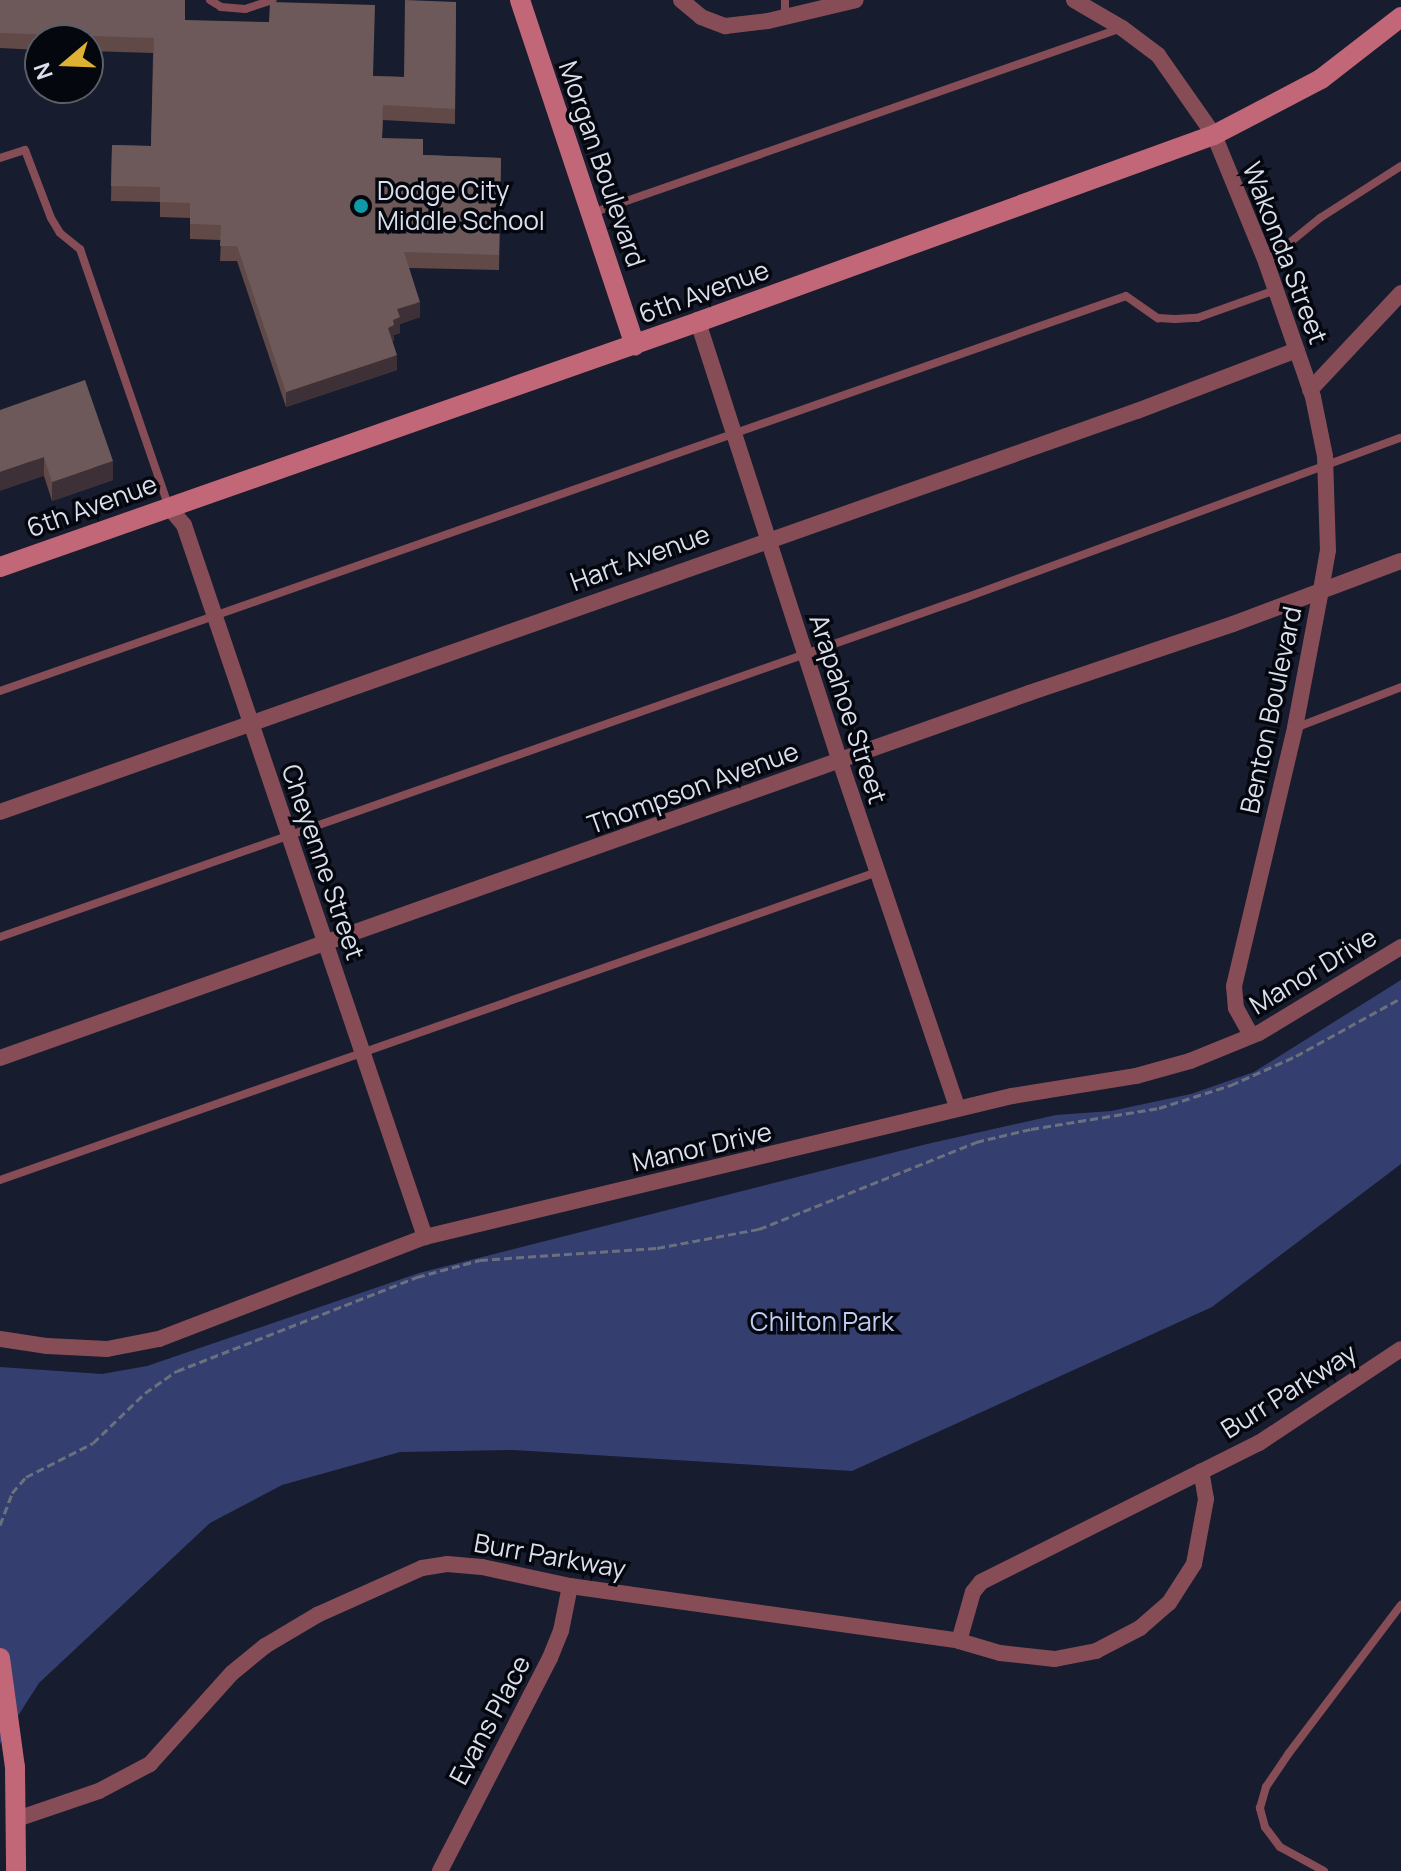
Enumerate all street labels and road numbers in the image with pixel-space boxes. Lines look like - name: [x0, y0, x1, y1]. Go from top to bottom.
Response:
- street label: Morgan Boulevard: [552, 57, 652, 271]
- street label: Wakonda Street: [1236, 158, 1334, 348]
- street label: 6th Avenue: [635, 254, 773, 330]
- street label: 6th Avenue: [23, 468, 161, 544]
- street label: Hart Avenue: [566, 518, 714, 598]
- street label: Benton Boulevard: [1234, 604, 1308, 816]
- street label: Arapahoe Street: [803, 610, 893, 808]
- street label: Thompson Avenue: [583, 735, 803, 841]
- street label: Cheyenne Street: [275, 760, 371, 964]
- street label: Manor Drive: [1244, 921, 1382, 1021]
- street label: Manor Drive: [629, 1116, 775, 1178]
- street label: Burr Parkway: [1216, 1337, 1362, 1445]
- street label: Burr Parkway: [472, 1527, 628, 1585]
- street label: Evans Place: [443, 1650, 537, 1790]

